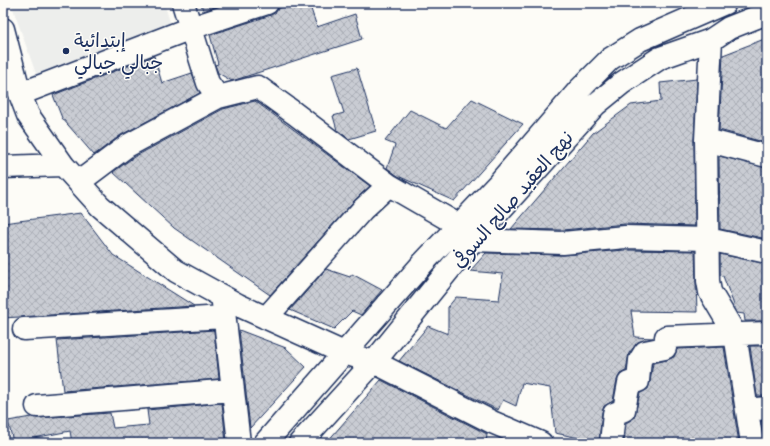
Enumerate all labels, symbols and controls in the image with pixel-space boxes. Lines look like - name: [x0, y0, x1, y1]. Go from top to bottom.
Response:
- place label: إبتدائية جبالي جبالي: [74, 29, 163, 79]
- marker: إبتدائية جبالي جبالي: [61, 46, 71, 56]
- street label: نهج العقيد صالح السوفي: [446, 125, 580, 274]

